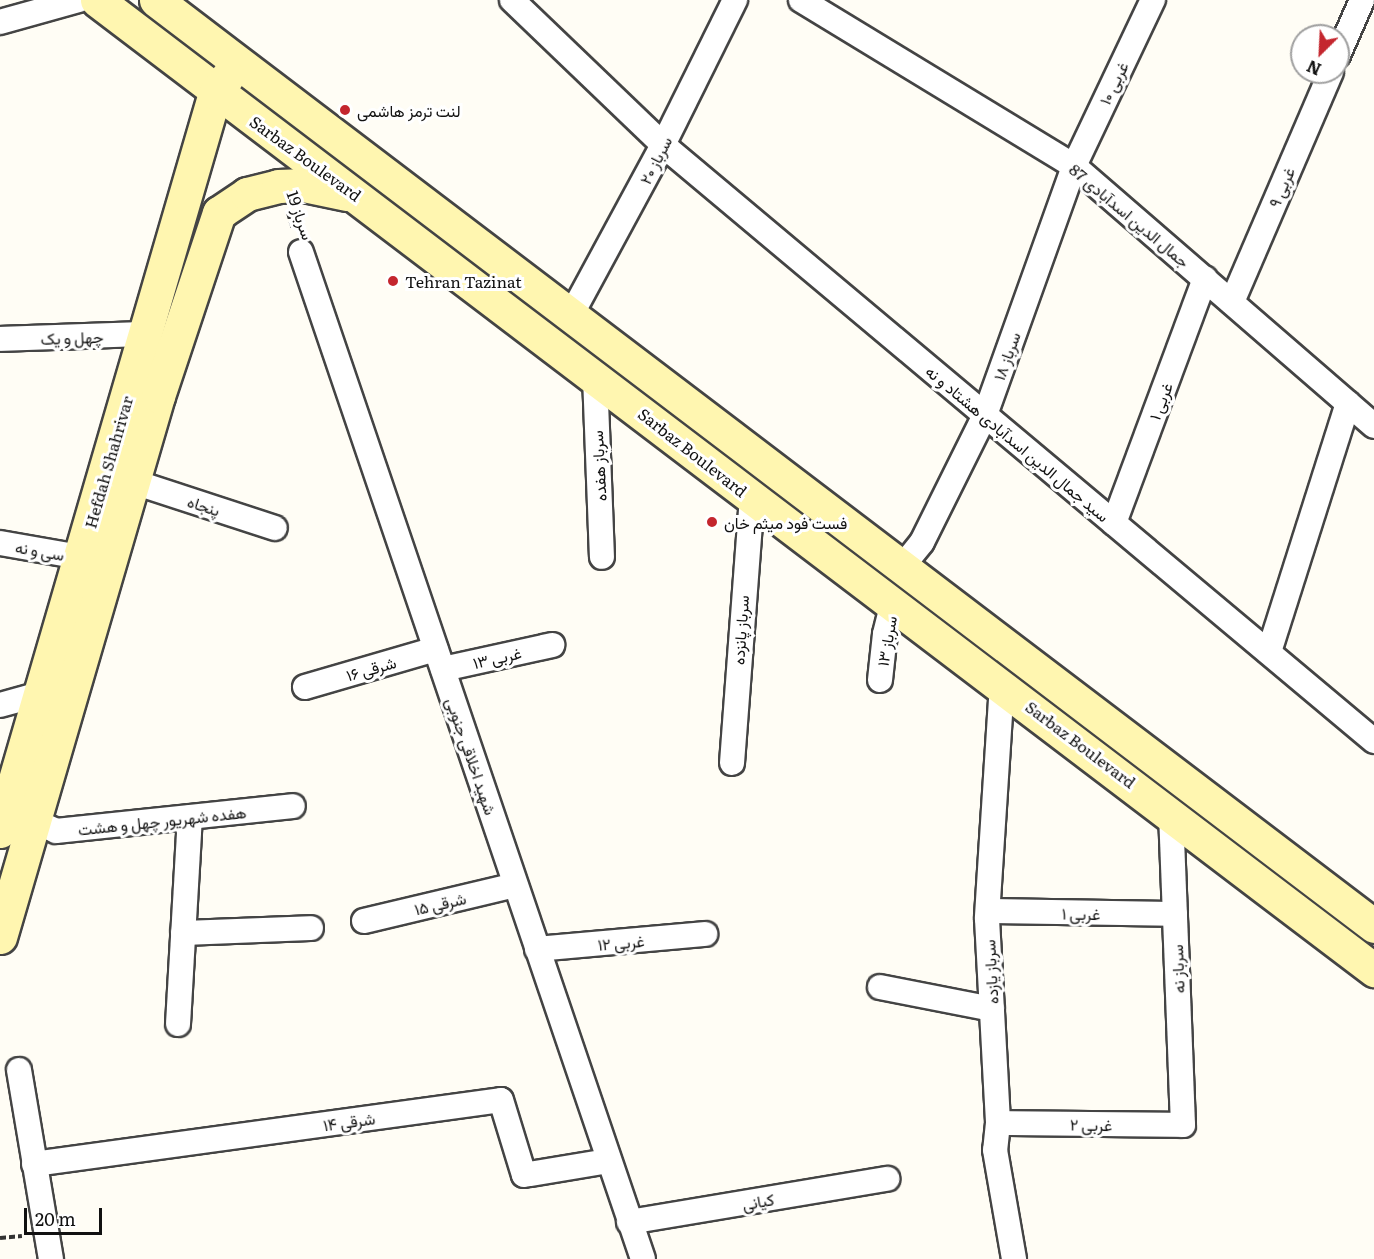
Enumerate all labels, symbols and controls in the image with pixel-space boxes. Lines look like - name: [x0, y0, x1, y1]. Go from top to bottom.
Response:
- north arrow: [1290, 24, 1350, 84]
- text: N: [1302, 55, 1325, 82]
- street label: غربی ۱۰: [1094, 58, 1132, 108]
- place label: لنت ترمز هاشمی: [357, 100, 461, 120]
- marker: لنت ترمز هاشمی: [338, 103, 352, 117]
- street label: Sarbaz Boulevard: [247, 111, 365, 205]
- street label: سرباز ۲۰: [635, 133, 675, 187]
- street label: جمال الدین اسدآبادی 87: [1066, 159, 1194, 271]
- street label: غربی ۹: [1264, 164, 1298, 210]
- street label: سرباز 19: [284, 188, 318, 242]
- place label: Tehran Tazinat: [405, 271, 522, 291]
- marker: Tehran Tazinat: [386, 274, 400, 288]
- street label: چهل و یک: [40, 326, 104, 348]
- street label: سرباز ۱۸: [988, 329, 1024, 383]
- street label: سید جمال الدین اسدآبادی هشتاد و نه: [922, 361, 1114, 525]
- street label: غربی ۱: [1144, 380, 1176, 422]
- street label: Hefdah Shahrivar: [80, 394, 136, 530]
- street label: Sarbaz Boulevard: [635, 404, 751, 500]
- street label: سرباز هفده: [587, 430, 609, 502]
- street label: پنجاه: [185, 491, 223, 519]
- place label: فست فود میثم خان: [724, 512, 847, 532]
- marker: فست فود میثم خان: [705, 515, 719, 529]
- street label: سی و نه: [14, 536, 66, 564]
- street label: سرباز پانزده: [728, 595, 752, 665]
- street label: سرباز ۱۳: [872, 614, 900, 668]
- street label: غربی ۱۳: [471, 642, 523, 672]
- street label: شرقی ۱۶: [344, 652, 398, 684]
- street label: شهید اخلاقی جنوبی: [443, 695, 501, 817]
- street label: Sarbaz Boulevard: [1022, 696, 1140, 792]
- street label: هفده شهریور چهل و هشت: [77, 802, 247, 838]
- street label: شرقی ۱۵: [412, 888, 468, 918]
- street label: غربی ۱: [1062, 903, 1100, 923]
- street label: غربی ۱۲: [597, 930, 645, 954]
- street label: سرباز یازده: [979, 939, 1001, 1005]
- street label: سرباز نه: [1167, 944, 1187, 994]
- street label: شرقی ۱۴: [322, 1108, 376, 1134]
- street label: غربی ۲: [1070, 1114, 1112, 1134]
- street label: کیانی: [741, 1189, 775, 1213]
- scale bar: [27, 1196, 105, 1234]
- text: 20 m: [35, 1205, 76, 1232]

